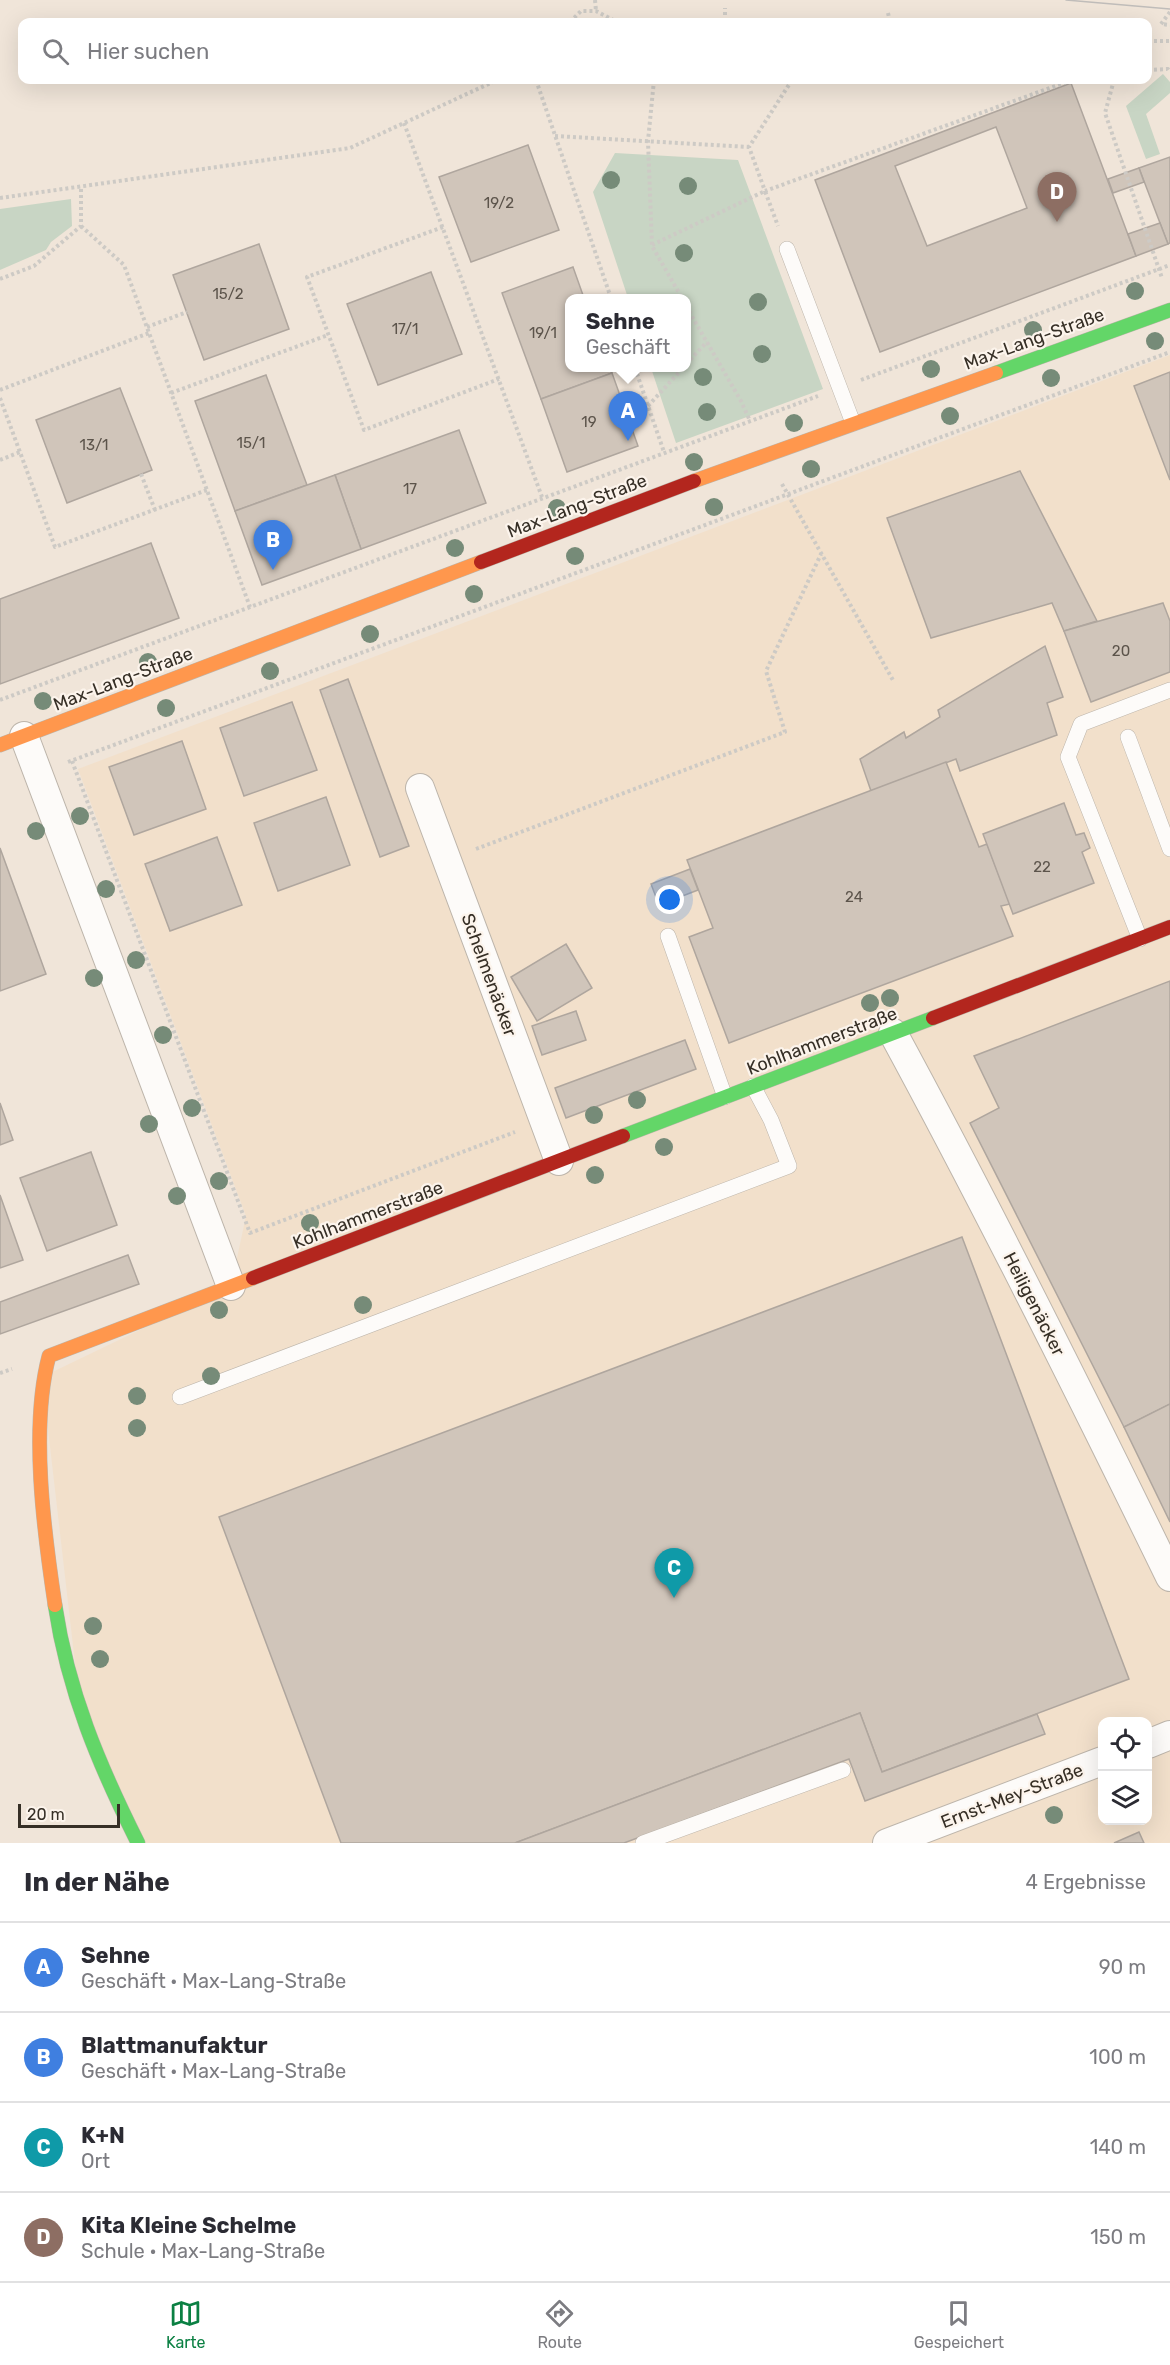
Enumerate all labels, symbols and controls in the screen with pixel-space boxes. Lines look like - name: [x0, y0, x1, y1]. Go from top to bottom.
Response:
- search box: [18, 18, 1152, 84]
- icon: search: [39, 35, 72, 68]
- text: Hier suchen: [87, 38, 209, 65]
- pin: D: [1038, 172, 1076, 222]
- house number: 19/2: [484, 194, 514, 212]
- house number: 15/2: [212, 285, 244, 303]
- popup: [565, 294, 691, 372]
- street label: Max-Lang-Straße: [961, 303, 1107, 375]
- text: Sehne: [586, 308, 655, 335]
- house number: 17/1: [392, 320, 418, 338]
- house number: 19/1: [529, 324, 557, 342]
- text: Geschäft: [586, 335, 670, 359]
- pin: A: [608, 392, 648, 441]
- house number: 19: [581, 413, 597, 431]
- house number: 15/1: [237, 434, 265, 452]
- house number: 13/1: [80, 436, 108, 454]
- street label: Max-Lang-Straße: [504, 469, 650, 543]
- house number: 17: [403, 480, 417, 498]
- pin: B: [254, 520, 292, 570]
- street label: Max-Lang-Straße: [50, 642, 196, 716]
- house number: 20: [1112, 642, 1130, 660]
- house number: 22: [1033, 858, 1051, 876]
- your location: [655, 885, 684, 914]
- house number: 24: [845, 888, 863, 906]
- street label: Schelmenäcker: [457, 911, 521, 1040]
- street label: Kohlhammerstraße: [744, 1002, 900, 1080]
- street label: Kohlhammerstraße: [290, 1176, 446, 1254]
- street label: Heiligenäcker: [998, 1248, 1070, 1360]
- pin: C: [654, 1548, 694, 1598]
- map controls: [1098, 1717, 1152, 1825]
- button: locate: [1098, 1717, 1152, 1771]
- street label: Ernst-Mey-Straße: [938, 1759, 1086, 1833]
- button: layers: [1098, 1771, 1152, 1825]
- scale bar: [18, 1801, 120, 1828]
- text: 20 m: [27, 1805, 65, 1824]
- text: In der Nähe: [24, 1867, 170, 1898]
- text: 4 Ergebnisse: [1026, 1870, 1146, 1894]
- text: Sehne: [81, 1942, 150, 1969]
- text: A: [36, 1955, 51, 1979]
- text: 90 m: [1099, 1955, 1146, 1979]
- text: Geschäft · Max-Lang-Straße: [81, 1969, 346, 1993]
- text: Blattmanufaktur: [81, 2032, 267, 2059]
- text: B: [36, 2045, 51, 2069]
- text: 100 m: [1089, 2045, 1146, 2069]
- text: Geschäft · Max-Lang-Straße: [81, 2059, 346, 2083]
- text: K+N: [81, 2122, 125, 2149]
- text: C: [36, 2135, 51, 2159]
- text: 140 m: [1090, 2135, 1146, 2159]
- text: Ort: [81, 2149, 110, 2173]
- text: Kita Kleine Schelme: [81, 2212, 296, 2239]
- text: D: [36, 2225, 51, 2249]
- text: 150 m: [1090, 2225, 1146, 2249]
- text: Schule · Max-Lang-Straße: [81, 2239, 325, 2263]
- tab: Karte: [166, 2297, 206, 2352]
- tab: Route: [537, 2297, 582, 2352]
- tab: Gespeichert: [914, 2297, 1004, 2352]

